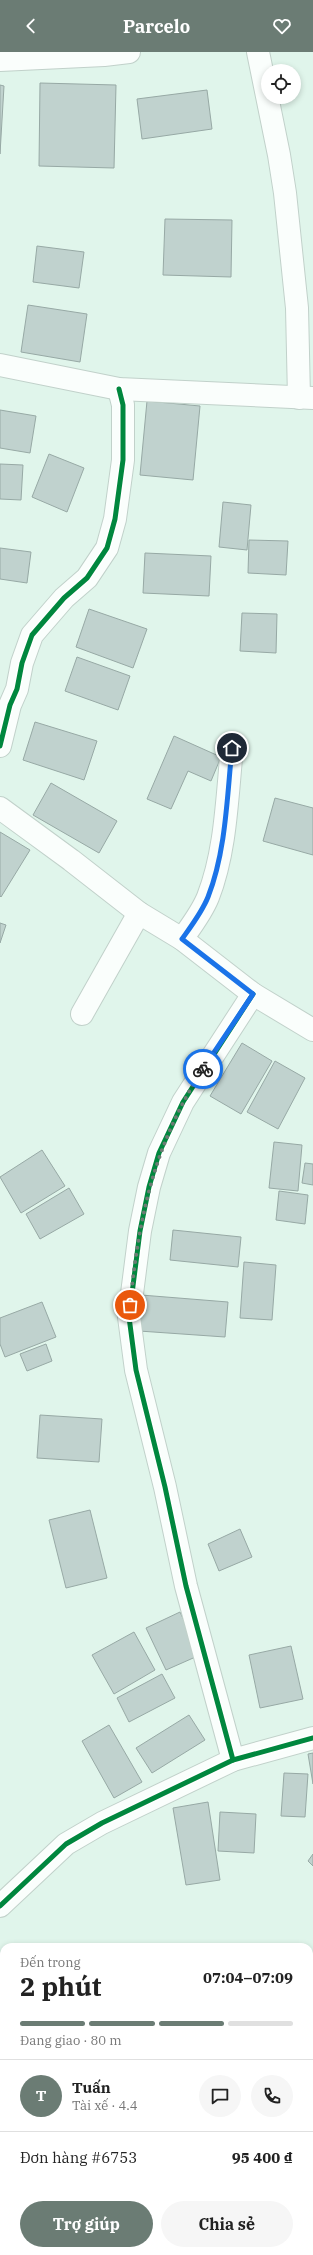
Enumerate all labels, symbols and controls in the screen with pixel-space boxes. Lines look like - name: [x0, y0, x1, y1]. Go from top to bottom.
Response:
- icon: back: [20, 15, 42, 37]
- text: Parcelo: [123, 15, 190, 38]
- icon: heart: [271, 15, 293, 37]
- map controls: [261, 64, 301, 104]
- button: locate: [261, 64, 301, 104]
- pin: [215, 731, 249, 765]
- icon: home: [221, 737, 243, 759]
- courier: [183, 1049, 223, 1089]
- icon: bike: [192, 1058, 214, 1080]
- pin: [113, 1288, 147, 1322]
- icon: bag: [119, 1294, 141, 1316]
- text: Đến trong: [20, 1954, 81, 1971]
- text: 07:04–07:09: [203, 1968, 293, 1987]
- text: 2 phút: [20, 1969, 102, 2003]
- text: Đang giao · 80 m: [20, 2032, 122, 2049]
- button: chat: [199, 2075, 241, 2117]
- button: phone: [251, 2075, 293, 2117]
- text: Tuấn: [72, 2078, 111, 2097]
- text: T: [36, 2086, 46, 2105]
- text: Tài xế · 4.4: [72, 2097, 138, 2114]
- text: Đơn hàng #6753: [20, 2148, 137, 2167]
- text: 95 400 ₫: [232, 2148, 293, 2167]
- button: Trợ giúp: [20, 2201, 153, 2247]
- button: Chia sẻ: [161, 2201, 293, 2247]

